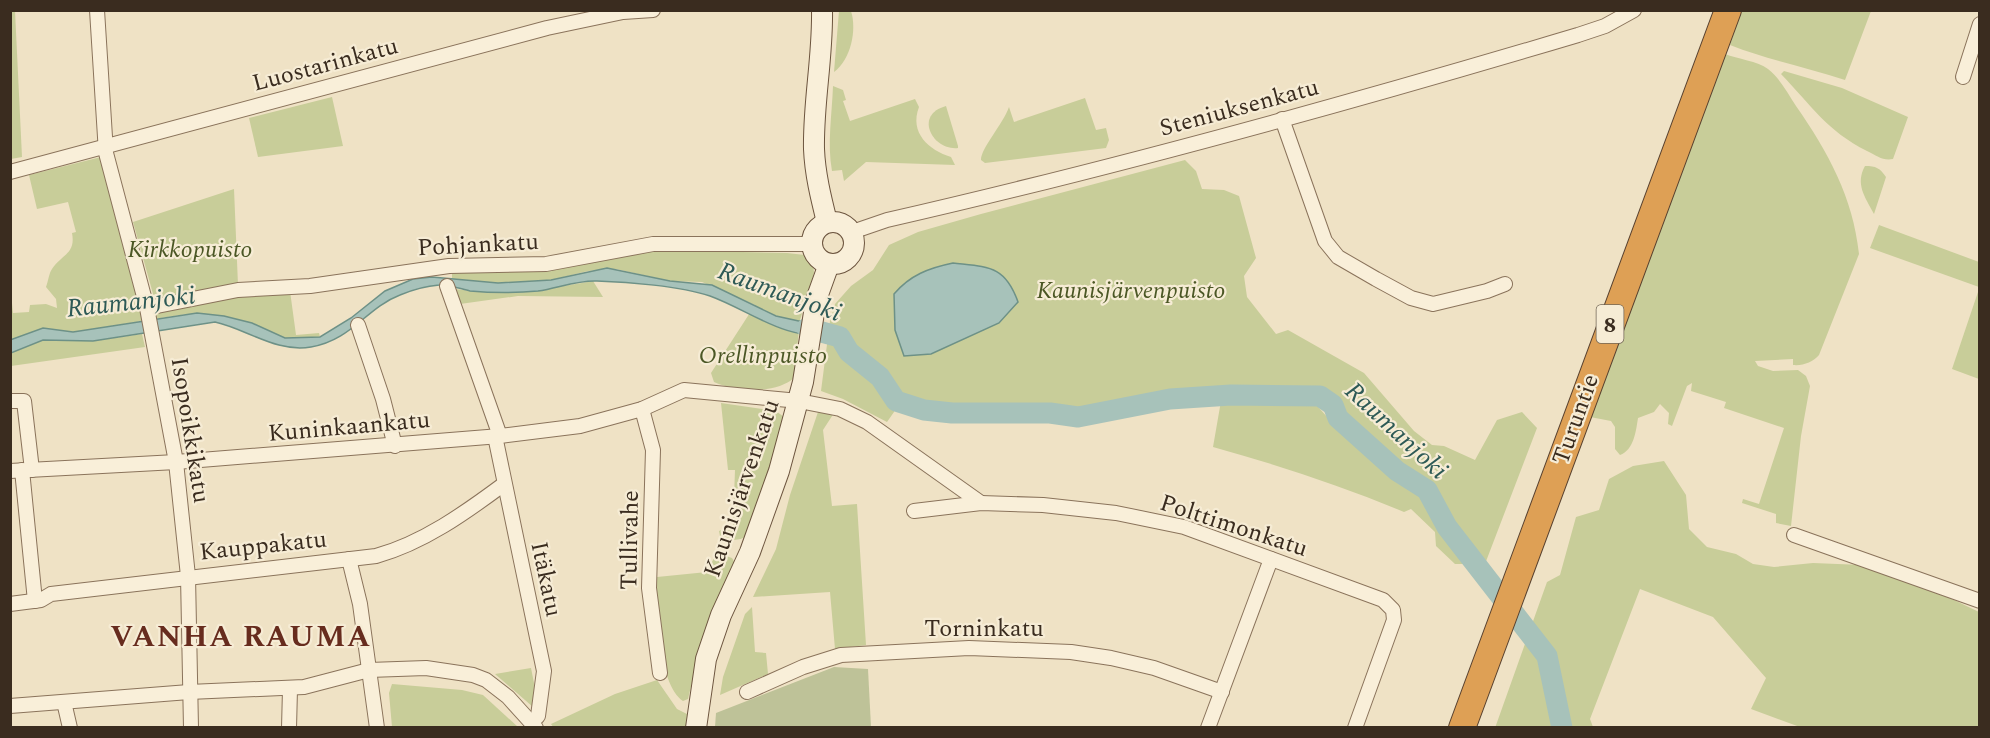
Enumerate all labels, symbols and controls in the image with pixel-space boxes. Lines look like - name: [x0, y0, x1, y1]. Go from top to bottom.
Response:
- street label: Luostarinkatu: [248, 28, 402, 102]
- street label: Steniuksenkatu: [1156, 69, 1323, 147]
- street label: Pohjankatu: [416, 224, 540, 266]
- park label: Kirkkopuisto: [128, 232, 252, 268]
- water label: Raumanjoki: [712, 251, 847, 333]
- park label: Kaunisjärvenpuisto: [1037, 273, 1225, 309]
- water label: Raumanjoki: [65, 275, 198, 329]
- road number: 8: [1596, 305, 1624, 343]
- park label: Orellinpuisto: [699, 338, 827, 374]
- street label: Isopoikkikatu: [161, 355, 219, 506]
- street label: Turuntie: [1543, 369, 1609, 470]
- water label: Raumanjoki: [1335, 372, 1457, 489]
- street label: Kaunisjärvenkatu: [695, 394, 789, 582]
- street label: Kuninkaankatu: [267, 402, 432, 452]
- street label: Polttimonkatu: [1155, 485, 1312, 567]
- street label: Tullivahe: [611, 490, 649, 590]
- street label: Kauppakatu: [198, 521, 328, 571]
- street label: Itäkatu: [520, 538, 572, 620]
- street label: Torninkatu: [924, 611, 1044, 647]
- district label: VANHA RAUMA: [110, 614, 372, 660]

